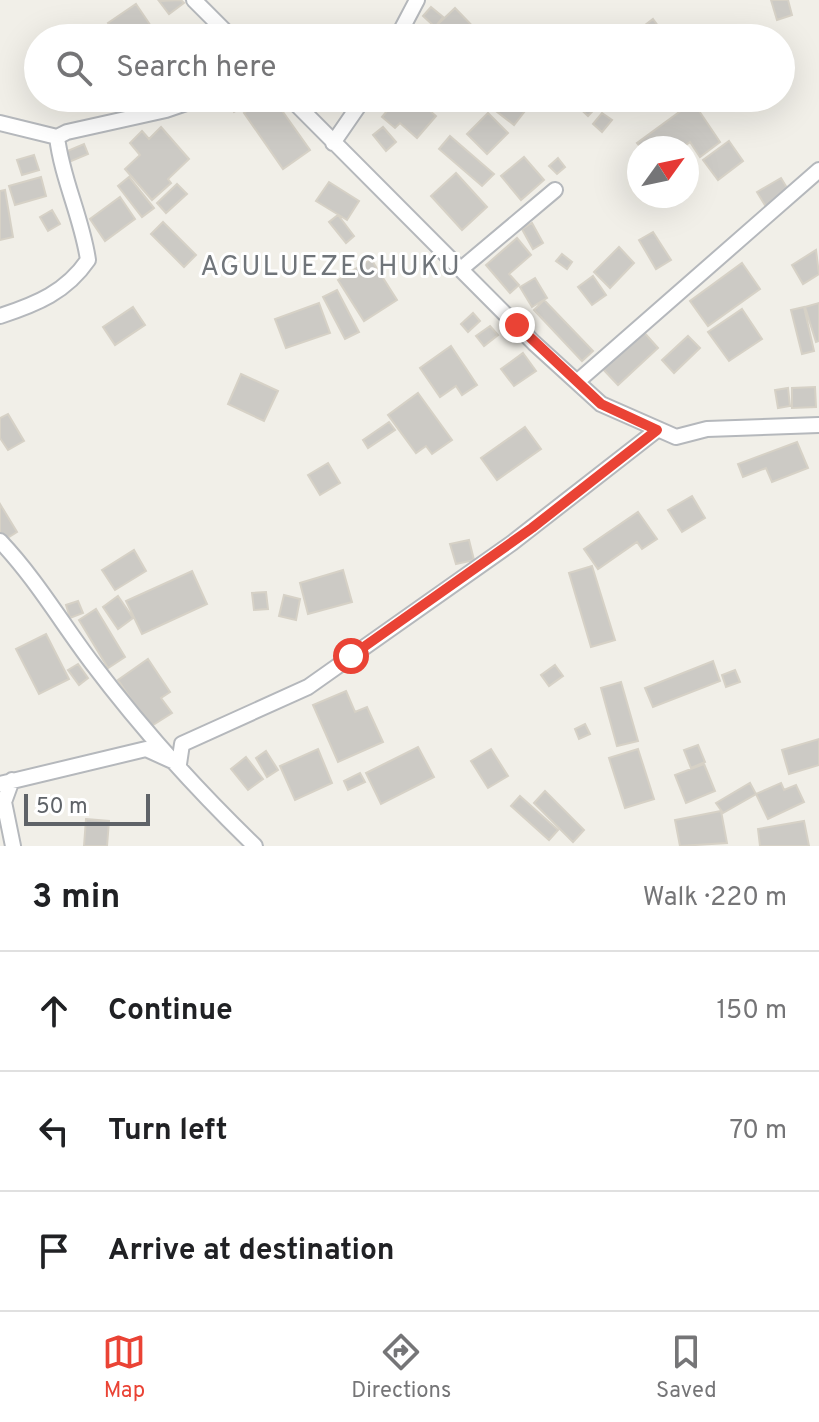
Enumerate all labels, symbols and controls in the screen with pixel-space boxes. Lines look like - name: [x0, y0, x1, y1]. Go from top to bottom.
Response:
- search box: [24, 24, 795, 112]
- icon: search: [52, 46, 96, 90]
- text: Search here: [116, 50, 276, 87]
- north arrow: [627, 136, 699, 208]
- district label: AGULUEZECHUKU: [200, 250, 462, 286]
- route end: [499, 307, 535, 343]
- route start: [333, 638, 369, 674]
- scale bar: [24, 790, 150, 826]
- text: 50 m: [36, 794, 88, 821]
- text: 3 min: [32, 877, 120, 920]
- text: Walk · 220 m: [643, 882, 787, 915]
- icon: ahead: [32, 989, 76, 1033]
- text: Continue: [108, 993, 233, 1030]
- text: 150 m: [716, 995, 787, 1028]
- icon: left: [32, 1109, 76, 1153]
- text: Turn left: [108, 1113, 228, 1150]
- text: 70 m: [729, 1115, 787, 1148]
- icon: arrive: [32, 1229, 76, 1273]
- text: Arrive at destination: [108, 1233, 394, 1270]
- tab: Map: [102, 1330, 146, 1405]
- tab: Directions: [351, 1330, 451, 1405]
- tab: Saved: [656, 1330, 717, 1405]

